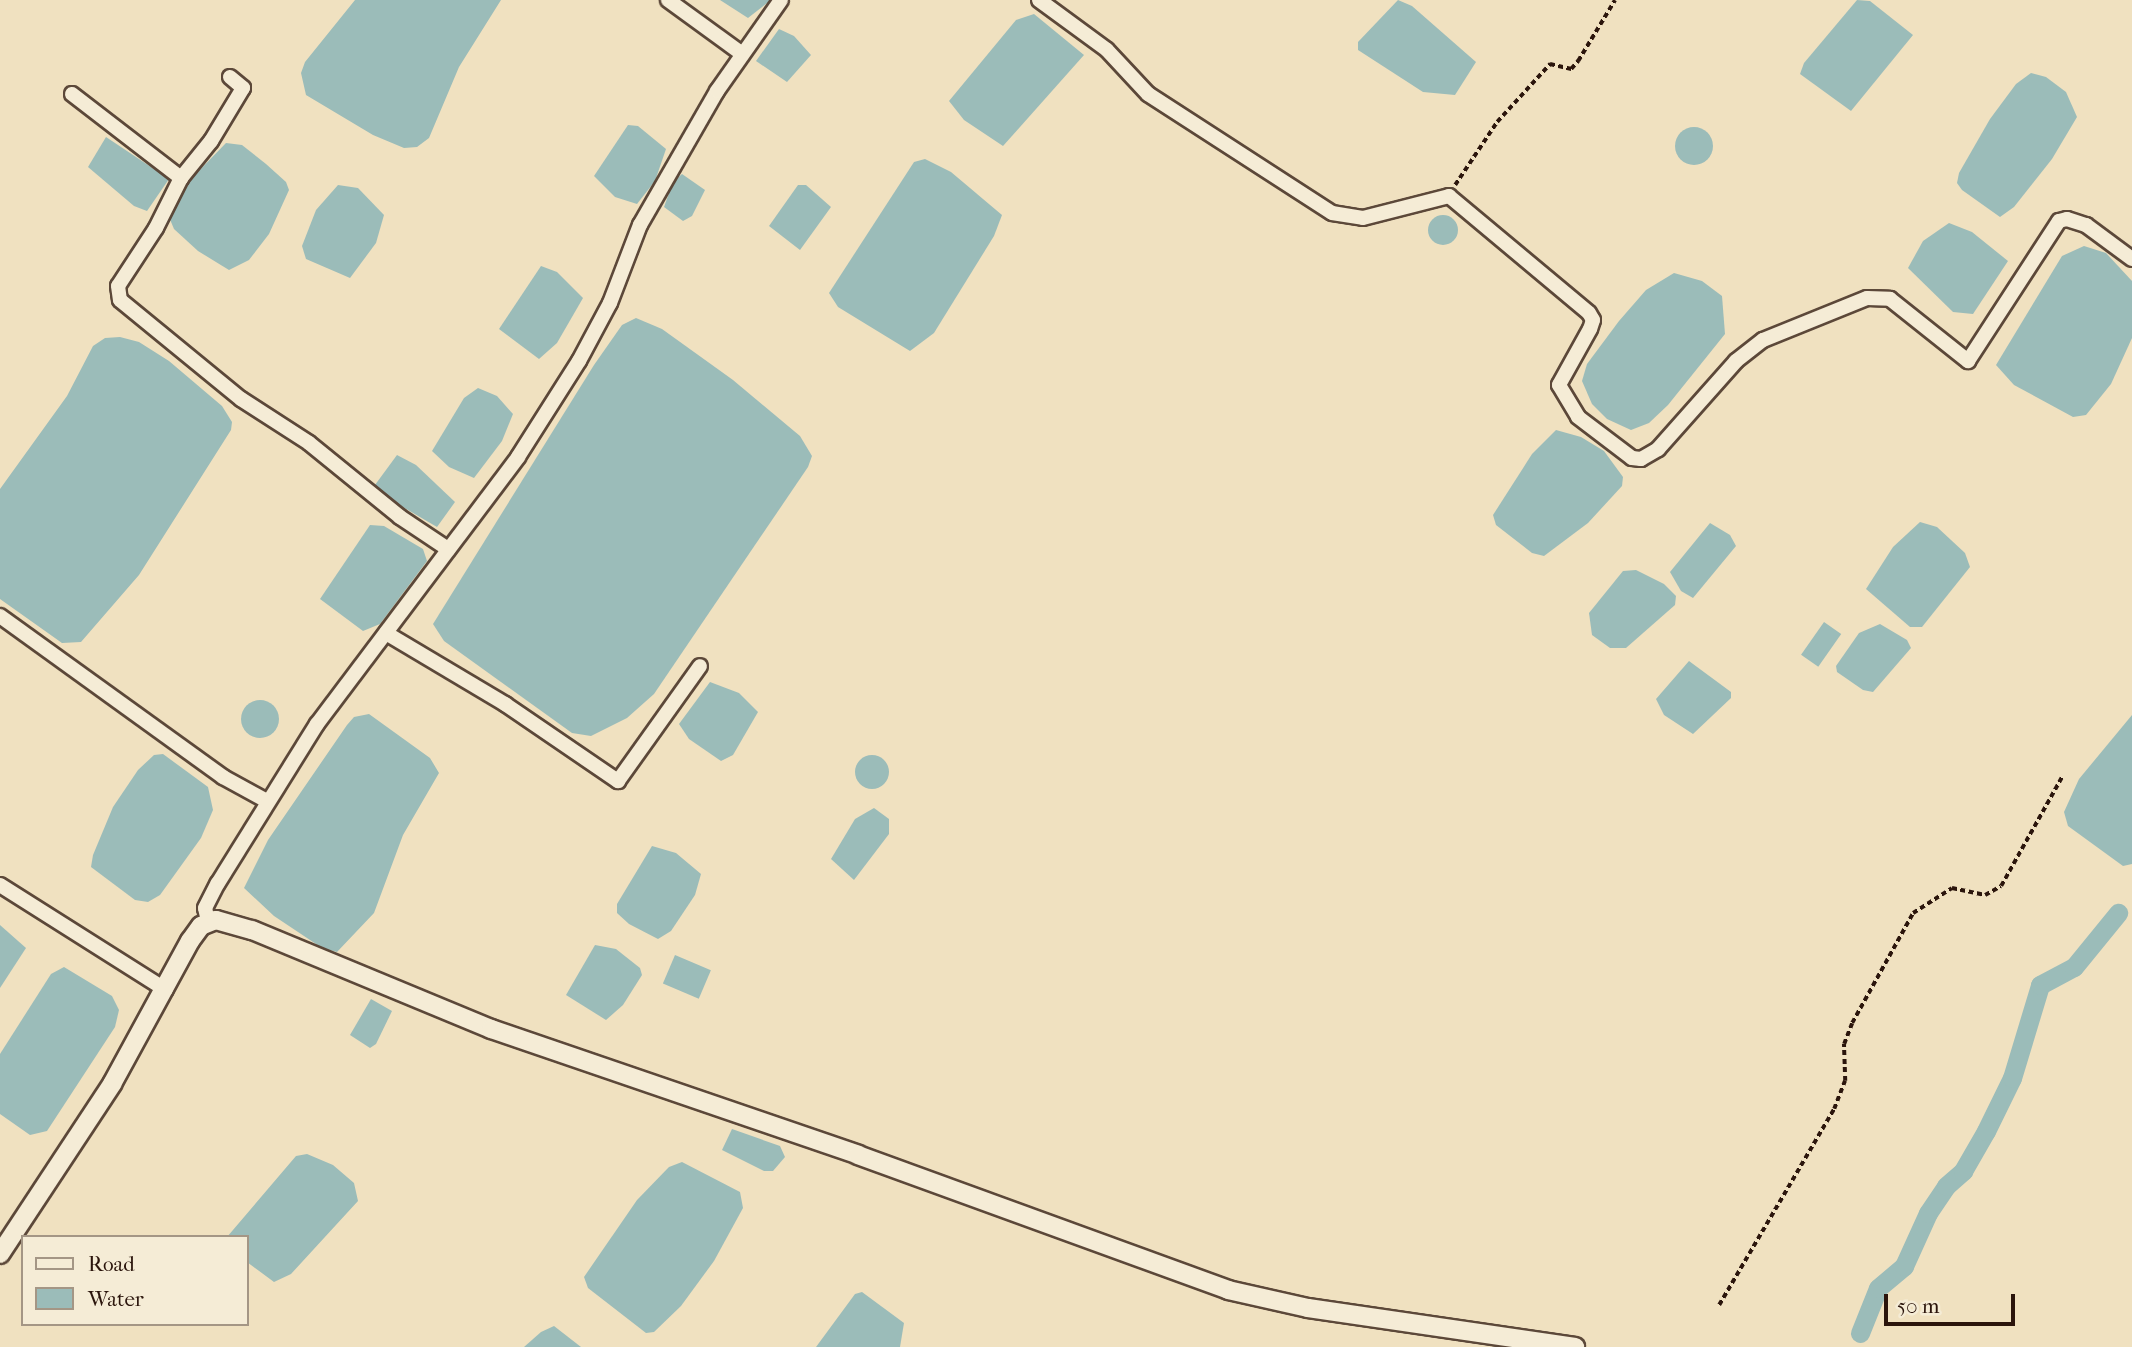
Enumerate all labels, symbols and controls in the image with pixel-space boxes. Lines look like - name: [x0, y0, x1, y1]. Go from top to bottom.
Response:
- legend: [21, 1235, 248, 1326]
- text: Road: [88, 1252, 135, 1276]
- scale bar: [1887, 1280, 2018, 1324]
- text: Water: [88, 1287, 144, 1311]
- text: 50 m: [1897, 1294, 1940, 1318]

